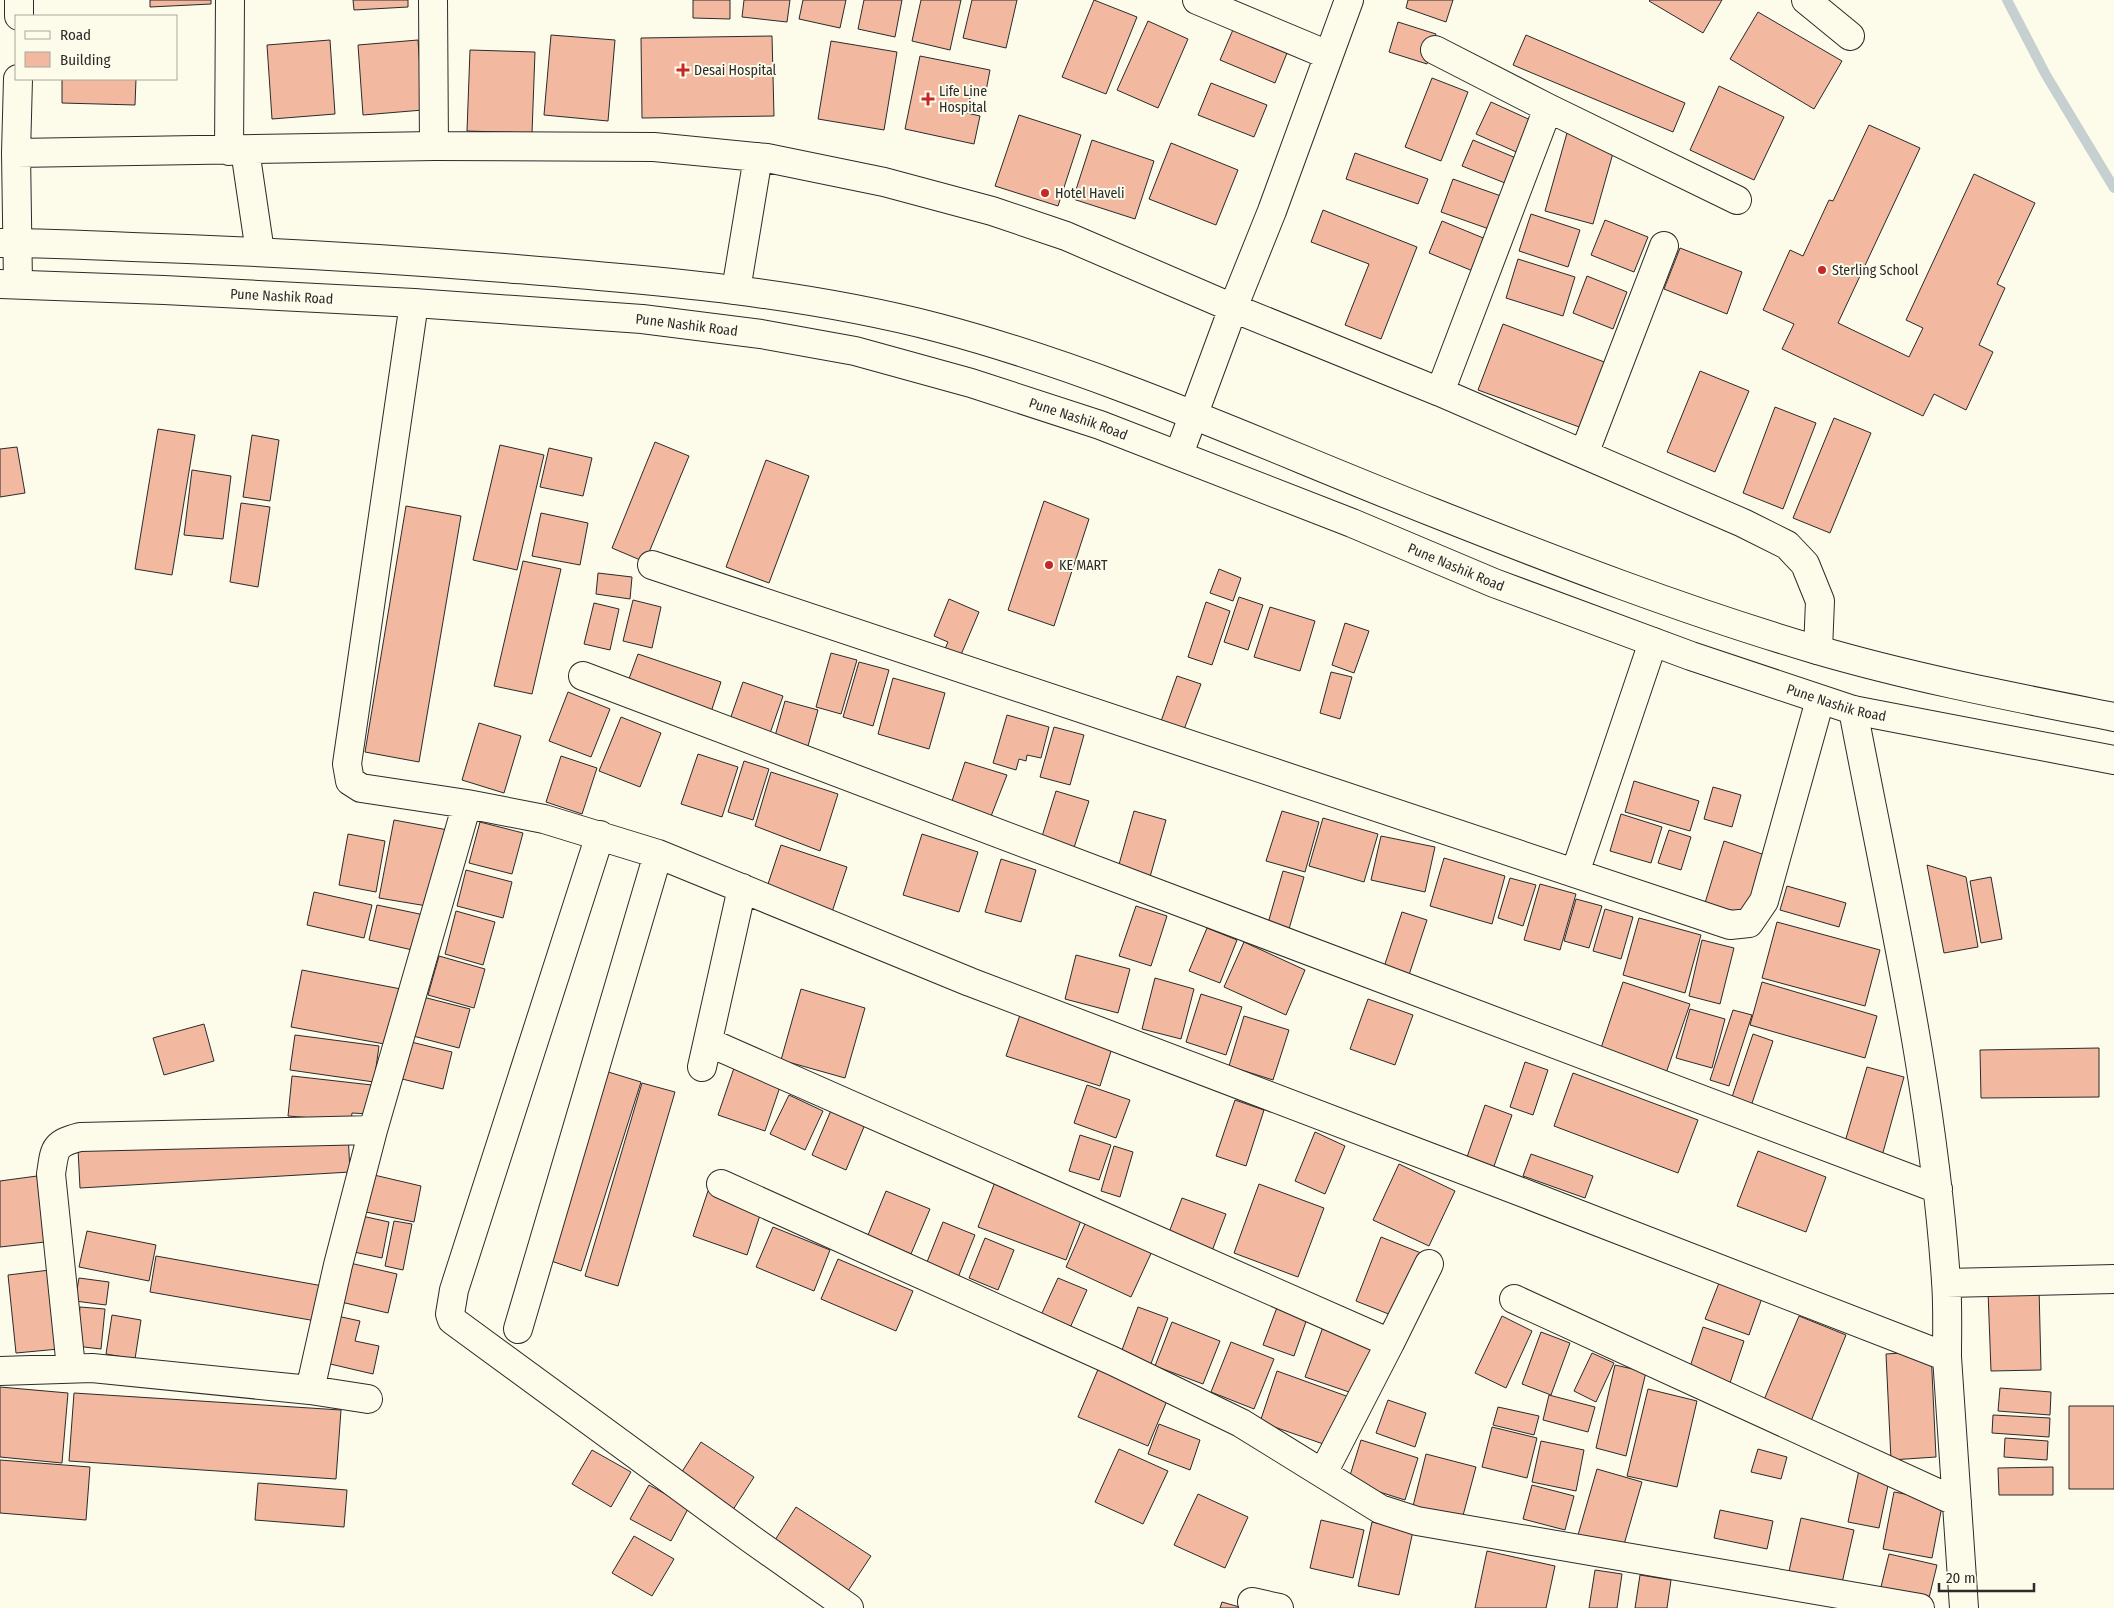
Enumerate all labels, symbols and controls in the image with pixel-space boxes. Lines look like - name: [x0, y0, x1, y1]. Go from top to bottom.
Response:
- legend: [15, 15, 178, 80]
- text: Road: [60, 26, 91, 44]
- text: Building: [60, 51, 111, 69]
- place label: Desai Hospital: [694, 62, 777, 79]
- marker: Desai Hospital: [676, 63, 690, 77]
- place label: Life Line Hospital: [939, 83, 987, 116]
- marker: Life Line Hospital: [921, 92, 935, 106]
- place label: Hotel Haveli: [1055, 185, 1125, 202]
- marker: Hotel Haveli: [1039, 187, 1051, 199]
- place label: Sterling School: [1832, 262, 1919, 279]
- marker: Sterling School: [1816, 264, 1828, 276]
- street label: Pune Nashik Road: [230, 285, 334, 308]
- street label: Pune Nashik Road: [635, 311, 739, 340]
- street label: Pune Nashik Road: [1027, 394, 1130, 444]
- street label: Pune Nashik Road: [1405, 540, 1507, 595]
- place label: KE MART: [1059, 557, 1108, 574]
- marker: KE MART: [1043, 559, 1055, 571]
- street label: Pune Nashik Road: [1784, 680, 1888, 725]
- scale bar: [1939, 1560, 2034, 1592]
- text: 20 m: [1946, 1569, 1976, 1587]

